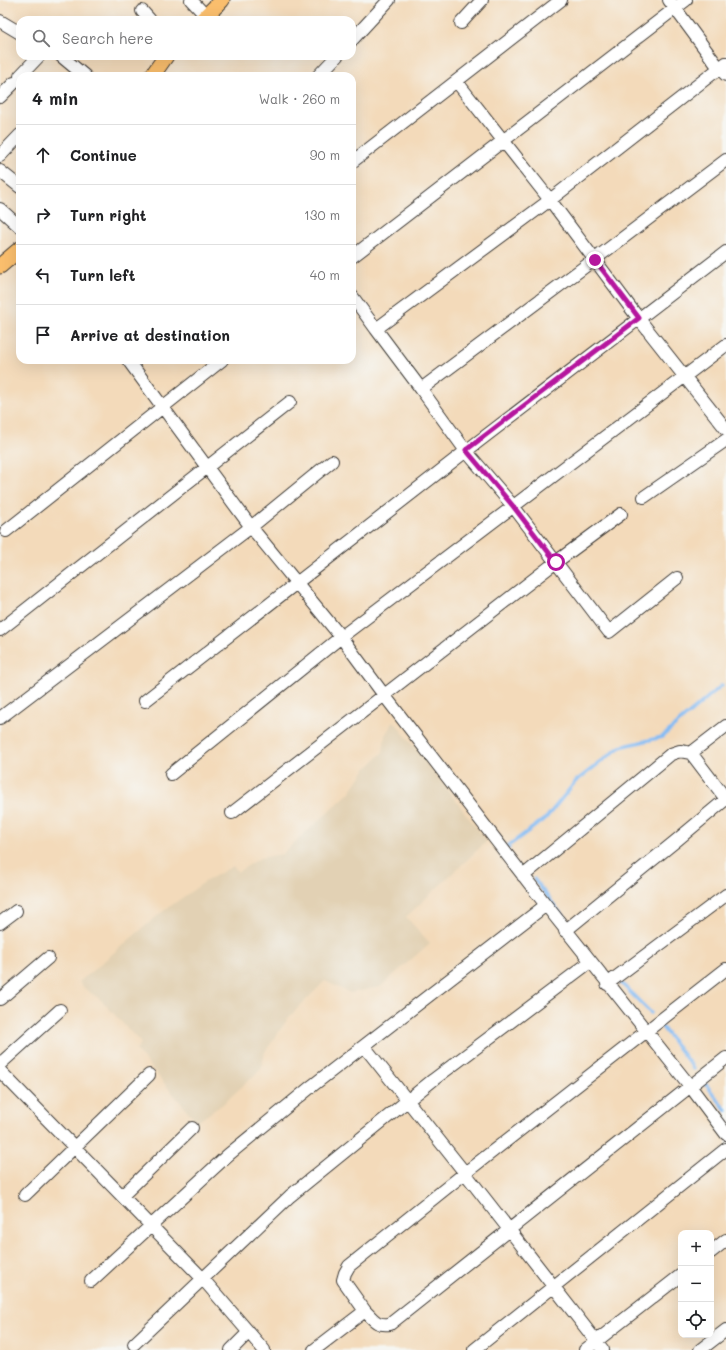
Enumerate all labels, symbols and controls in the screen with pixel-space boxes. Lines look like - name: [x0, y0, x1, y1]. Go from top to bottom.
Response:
- search box: [16, 16, 356, 60]
- icon: search: [30, 27, 52, 49]
- text: Search here: [62, 28, 153, 48]
- text: 4 min: [32, 87, 78, 109]
- text: Walk · 260 m: [259, 90, 340, 107]
- icon: ahead: [32, 144, 54, 166]
- text: Continue: [70, 145, 137, 165]
- text: 90 m: [310, 146, 340, 163]
- icon: right: [32, 204, 54, 226]
- text: Turn right: [70, 205, 147, 225]
- text: 130 m: [304, 206, 340, 223]
- route end: [586, 251, 604, 269]
- icon: left: [32, 264, 54, 286]
- text: Turn left: [70, 265, 135, 285]
- text: 40 m: [310, 266, 340, 283]
- icon: arrive: [32, 324, 54, 346]
- text: Arrive at destination: [70, 325, 230, 345]
- route start: [547, 553, 565, 571]
- map controls: [678, 1230, 714, 1338]
- button: +: [678, 1230, 714, 1266]
- button: −: [678, 1266, 714, 1302]
- button: locate: [678, 1302, 714, 1338]

